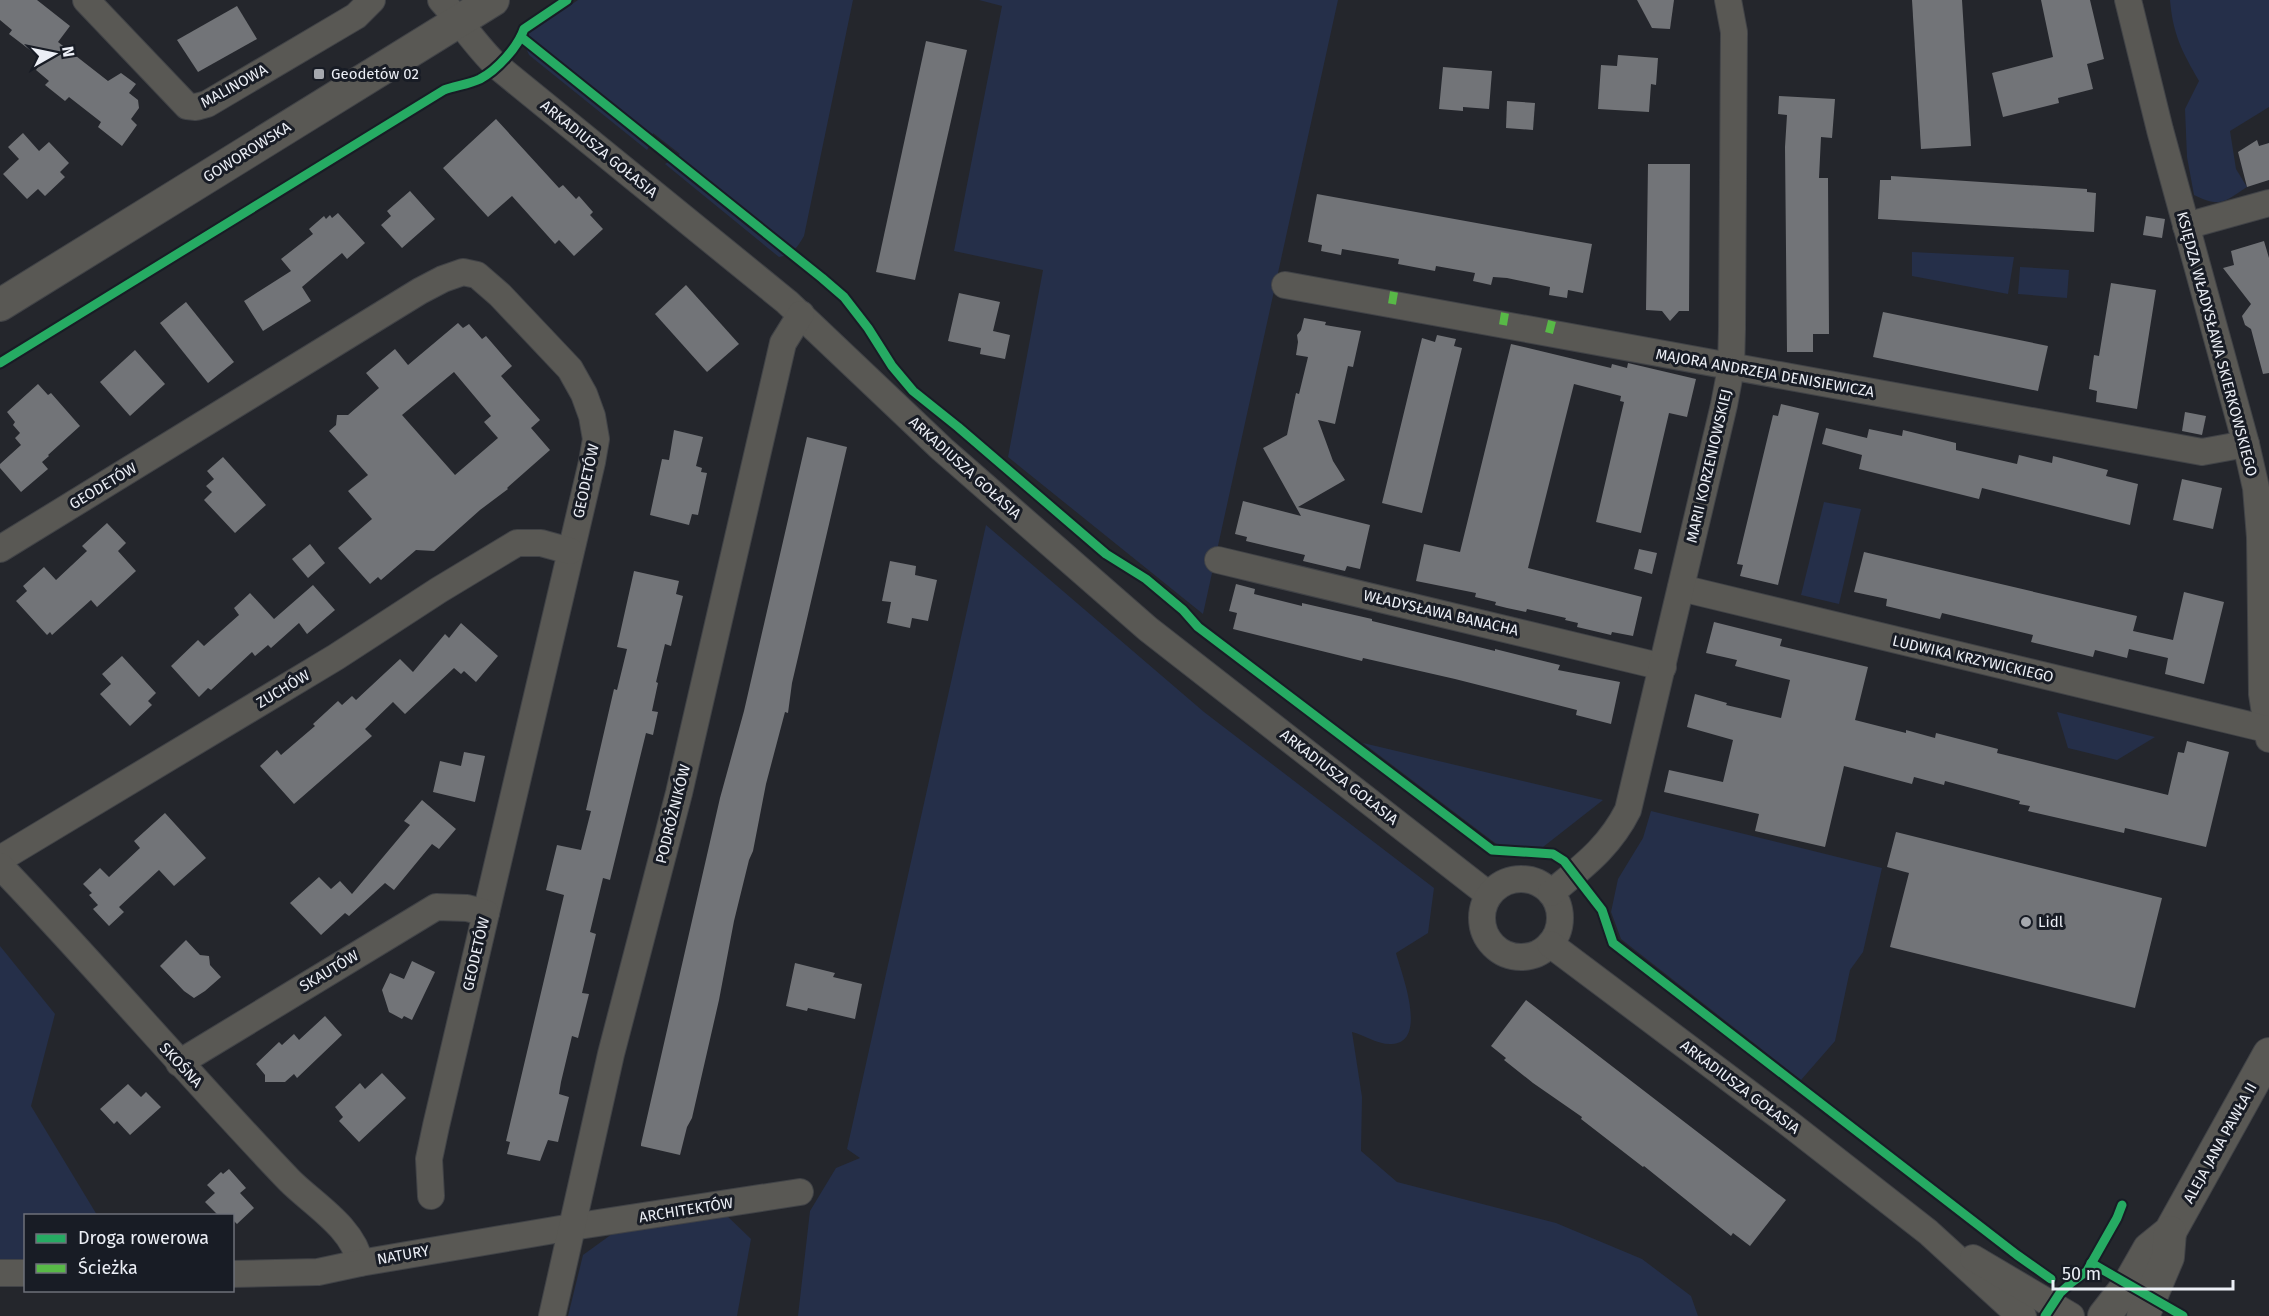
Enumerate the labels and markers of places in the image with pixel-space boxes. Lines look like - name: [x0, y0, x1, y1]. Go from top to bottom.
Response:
- place label: Geodetów 02: [331, 65, 419, 83]
- marker: Geodetów 02: [312, 67, 326, 81]
- place label: Lidl: [2038, 913, 2064, 931]
- marker: Lidl: [2019, 915, 2033, 929]

